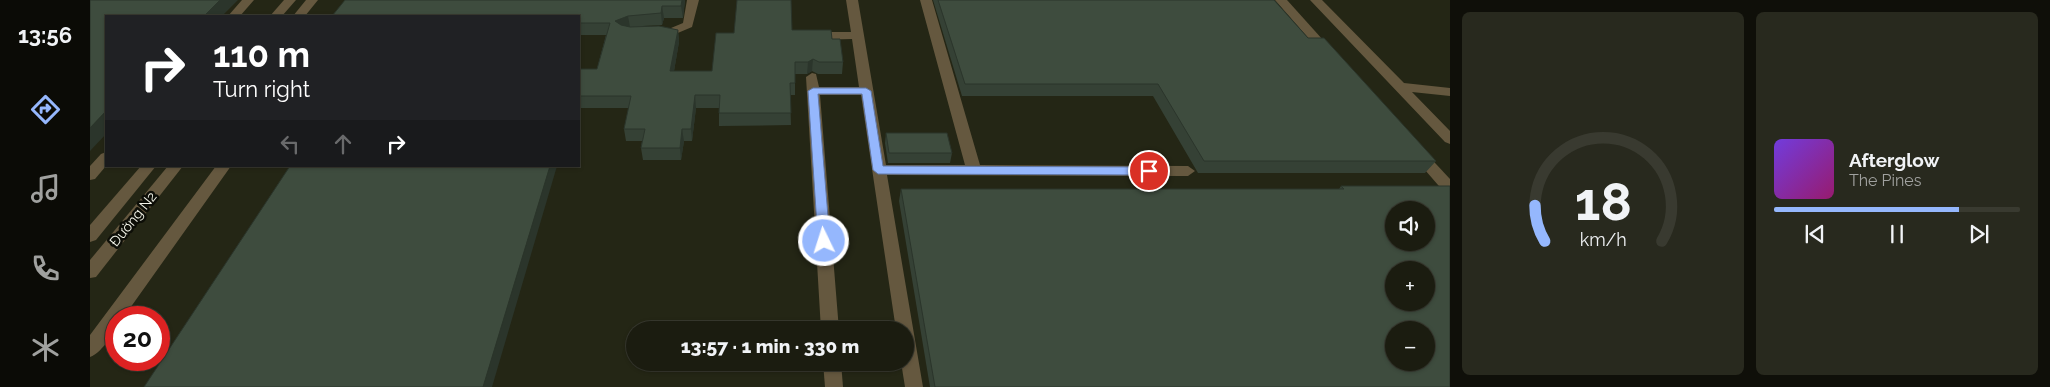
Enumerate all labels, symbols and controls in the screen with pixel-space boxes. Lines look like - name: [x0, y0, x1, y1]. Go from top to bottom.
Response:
- text: 13:56: [18, 22, 72, 48]
- text: 110 m: [213, 34, 310, 75]
- icon: right: [130, 35, 195, 100]
- text: Turn right: [213, 76, 310, 102]
- icon: directions: [28, 92, 63, 127]
- icon: left: [276, 130, 304, 158]
- icon: ahead: [329, 130, 357, 158]
- icon: right: [382, 130, 410, 158]
- text: Afterglow: [1849, 149, 1939, 171]
- pin: [1128, 150, 1170, 192]
- icon: arrive: [1135, 157, 1163, 185]
- icon: music: [28, 171, 63, 206]
- text: 18: [1574, 171, 1632, 232]
- text: The Pines: [1849, 171, 1921, 190]
- street label: Đường N2: [106, 189, 160, 249]
- map controls: [1385, 201, 1435, 371]
- button: sound: [1385, 201, 1435, 251]
- position arrow: [797, 214, 849, 266]
- icon: previous: [1801, 220, 1829, 248]
- icon: pause: [1883, 220, 1911, 248]
- icon: next: [1965, 220, 1993, 248]
- text: km/h: [1579, 229, 1627, 250]
- icon: phone: [28, 251, 63, 286]
- button: +: [1385, 261, 1435, 311]
- speed limit sign: 20: [105, 306, 170, 371]
- button: −: [1385, 321, 1435, 371]
- icon: climate: [28, 330, 63, 365]
- text: 13:57 · 1 min · 330 m: [681, 335, 859, 357]

